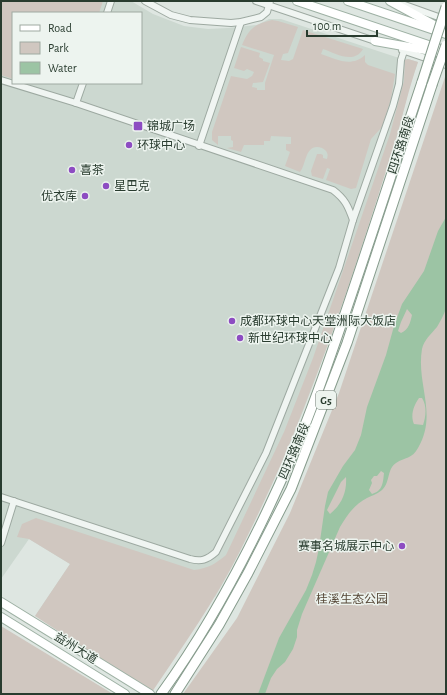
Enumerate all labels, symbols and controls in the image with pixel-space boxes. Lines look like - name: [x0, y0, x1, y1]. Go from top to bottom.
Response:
- legend: [12, 12, 142, 84]
- scale bar: [307, 12, 377, 38]
- text: 100 m: [313, 20, 341, 32]
- text: Road: [48, 22, 72, 34]
- text: Park: [48, 42, 69, 54]
- text: Water: [48, 62, 77, 74]
- street label: 四环路南段: [385, 114, 416, 175]
- place label: 锦城广场: [147, 119, 195, 132]
- marker: 锦城广场: [132, 120, 144, 132]
- place label: 环球中心: [137, 139, 185, 151]
- marker: 环球中心: [124, 140, 134, 150]
- place label: 喜茶: [80, 164, 104, 176]
- marker: 喜茶: [67, 165, 77, 175]
- place label: 星巴克: [114, 180, 150, 192]
- marker: 星巴克: [101, 181, 111, 191]
- place label: 优衣库: [41, 189, 77, 202]
- marker: 优衣库: [80, 191, 90, 201]
- place label: 成都环球中心天堂洲际大饭店: [240, 314, 396, 327]
- marker: 成都环球中心天堂洲际大饭店: [227, 316, 237, 326]
- place label: 新世纪环球中心: [248, 331, 332, 344]
- marker: 新世纪环球中心: [235, 333, 245, 343]
- road number: G5: [316, 391, 336, 409]
- street label: 四环路南段: [276, 421, 311, 481]
- place label: 赛事名城展示中心: [298, 539, 394, 552]
- marker: 赛事名城展示中心: [397, 541, 407, 551]
- park label: 桂溪生态公园: [316, 593, 388, 605]
- street label: 益州大道: [52, 629, 100, 666]

